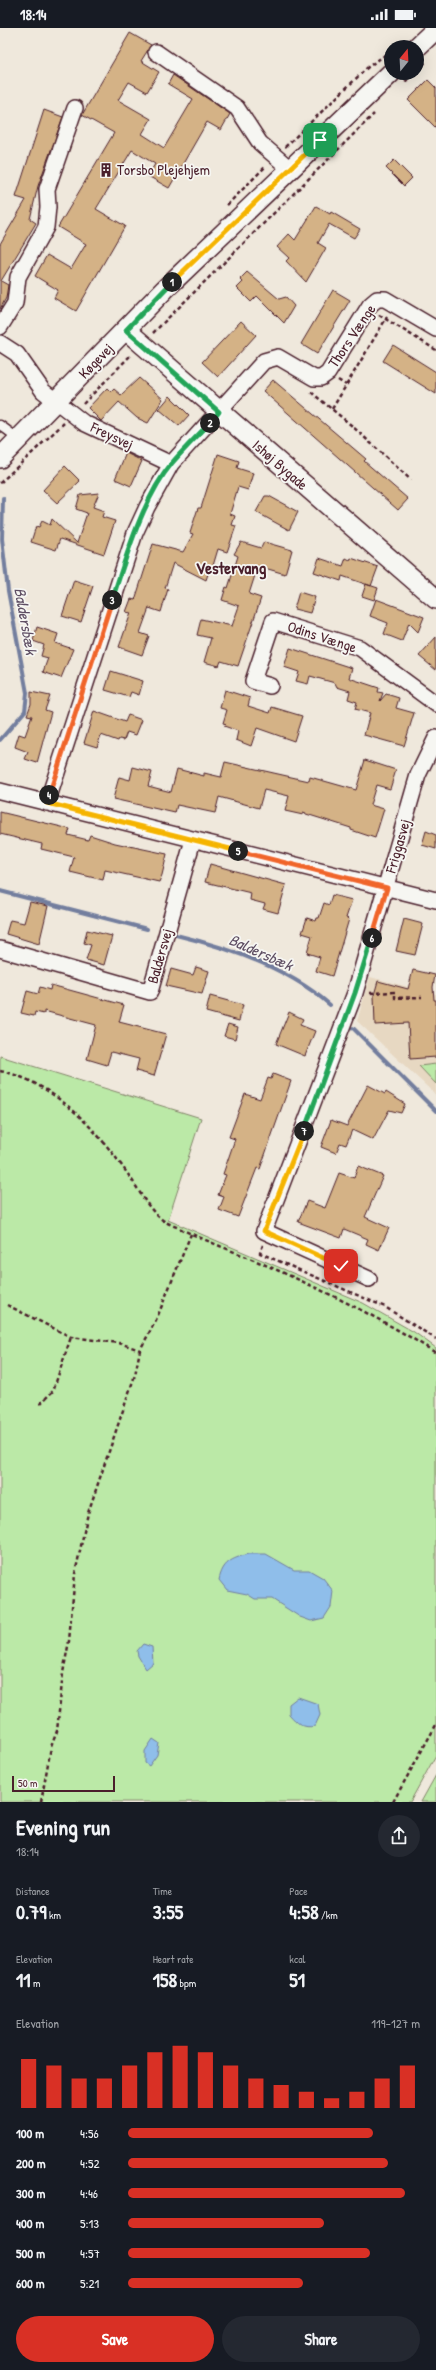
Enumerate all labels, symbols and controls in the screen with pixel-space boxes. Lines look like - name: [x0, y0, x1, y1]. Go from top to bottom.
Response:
- text: 18:14: [20, 4, 47, 25]
- north arrow: [384, 40, 424, 80]
- map controls: [384, 40, 424, 80]
- pin: [303, 123, 337, 157]
- icon: arrive: [309, 129, 331, 151]
- place label: Torsbo Plejehjem: [117, 159, 210, 180]
- building icon: Torsbo Plejehjem: [98, 162, 114, 178]
- pin: 1: [162, 272, 182, 292]
- text: 1: [170, 275, 174, 289]
- street label: Thors Vænge: [323, 300, 381, 372]
- street label: Køgevej: [73, 338, 118, 383]
- pin: 2: [200, 413, 220, 433]
- street label: Freysvej: [86, 416, 137, 455]
- text: 2: [207, 416, 213, 430]
- street label: Ishøj Bygade: [248, 435, 313, 495]
- district label: Vestervang: [196, 556, 267, 580]
- water label: Baldersbæk: [9, 586, 43, 658]
- pin: 3: [102, 590, 122, 610]
- text: 3: [110, 593, 114, 607]
- street label: Odins Vænge: [285, 615, 359, 658]
- pin: 4: [39, 785, 59, 805]
- text: 4: [47, 788, 51, 802]
- street label: Friggasvej: [380, 816, 415, 876]
- pin: 5: [228, 841, 248, 861]
- text: 5: [236, 844, 240, 858]
- street label: Baldersvej: [142, 926, 177, 986]
- water label: Baldersbæk: [226, 928, 298, 976]
- pin: 6: [362, 928, 382, 948]
- text: 6: [370, 931, 374, 945]
- pin: 7: [294, 1121, 314, 1141]
- text: 7: [301, 1124, 307, 1138]
- pin: [324, 1249, 358, 1283]
- icon: check: [330, 1255, 352, 1277]
- scale bar: [12, 1774, 115, 1793]
- text: 50 m: [18, 1776, 38, 1790]
- text: Evening run: [16, 1812, 110, 1842]
- button: share: [378, 1815, 420, 1857]
- text: 18:14: [16, 1842, 39, 1860]
- text: Distance: [16, 1884, 50, 1898]
- text: Time: [153, 1884, 172, 1898]
- text: Pace: [289, 1884, 308, 1898]
- text: 0.79: [16, 1898, 46, 1925]
- text: 3:55: [153, 1898, 183, 1925]
- text: 4:58: [289, 1898, 319, 1925]
- text: km: [46, 1908, 61, 1922]
- text: /km: [319, 1908, 338, 1922]
- text: Elevation: [16, 1952, 53, 1966]
- text: Heart rate: [153, 1952, 194, 1966]
- text: kcal: [289, 1952, 305, 1966]
- text: 11: [16, 1966, 31, 1993]
- text: 158: [153, 1966, 177, 1993]
- text: 51: [289, 1966, 305, 1993]
- text: m: [31, 1976, 41, 1990]
- text: bpm: [177, 1976, 196, 1990]
- text: Elevation: [16, 2014, 59, 2032]
- text: 119–127 m: [371, 2014, 420, 2032]
- text: 100 m: [16, 2124, 44, 2142]
- text: 4:56: [80, 2124, 99, 2142]
- text: 200 m: [16, 2154, 46, 2172]
- text: 4:52: [80, 2154, 99, 2172]
- text: 300 m: [16, 2184, 45, 2202]
- text: 4:46: [80, 2184, 98, 2202]
- text: 400 m: [16, 2214, 44, 2232]
- text: 5:13: [80, 2214, 99, 2232]
- text: 500 m: [16, 2244, 45, 2262]
- text: 4:57: [80, 2244, 100, 2262]
- text: 600 m: [16, 2274, 45, 2292]
- text: 5:21: [80, 2274, 99, 2292]
- button: Save: [16, 2316, 214, 2362]
- button: Share: [222, 2316, 420, 2362]

